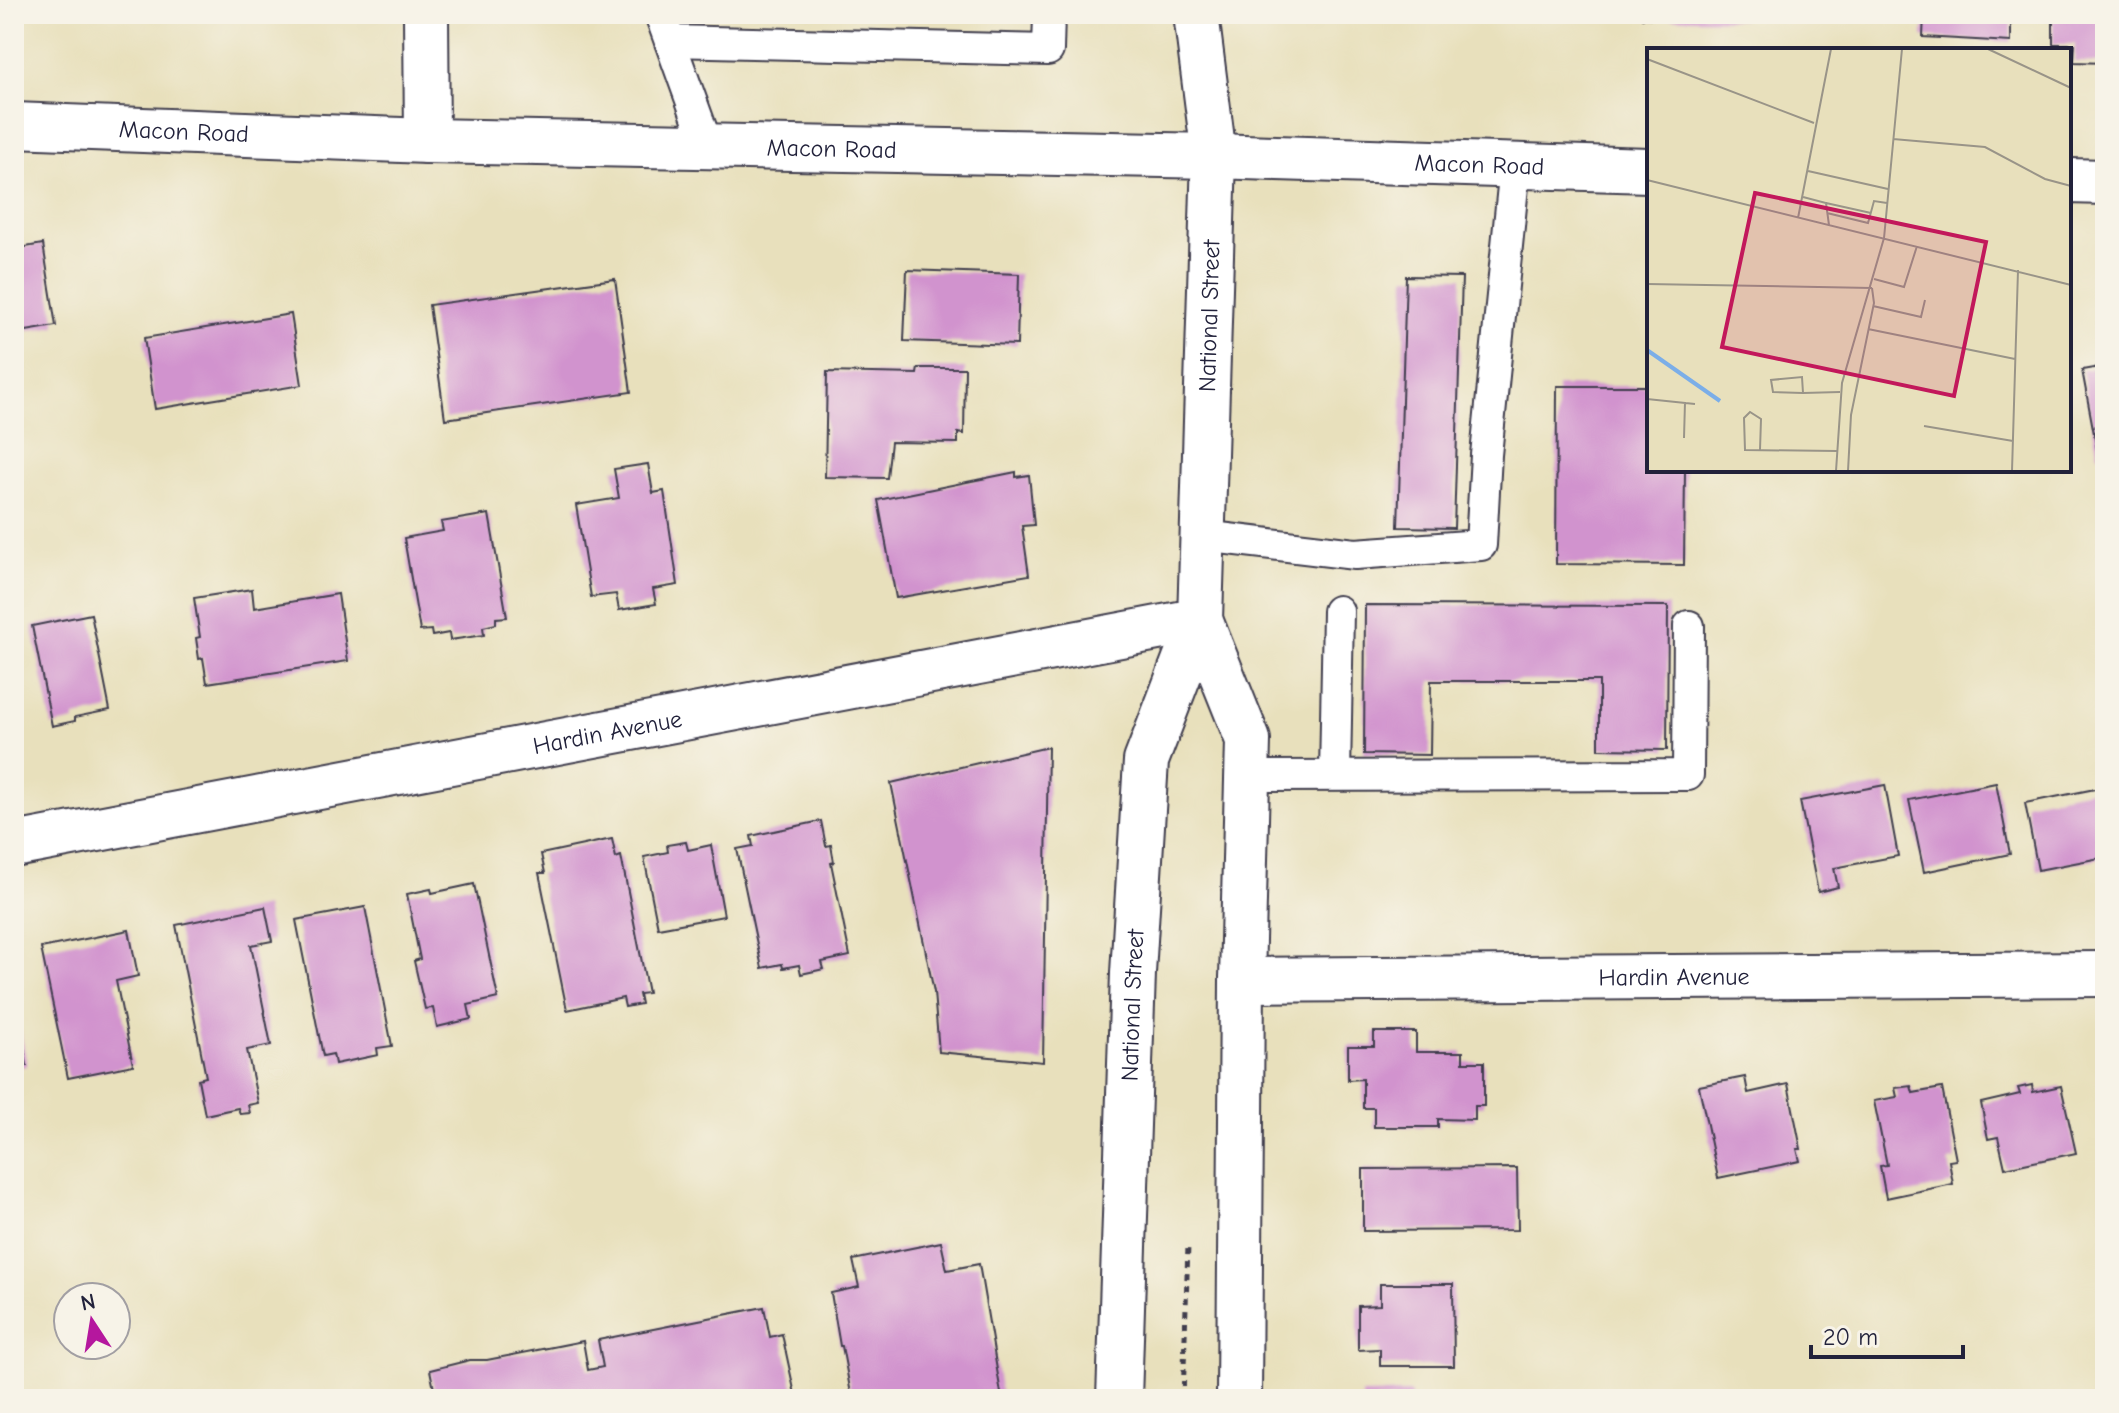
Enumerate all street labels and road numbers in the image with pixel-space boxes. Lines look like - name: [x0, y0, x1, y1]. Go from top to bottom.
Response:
- street label: Macon Road: [118, 115, 249, 148]
- street label: Macon Road: [766, 133, 897, 164]
- street label: Macon Road: [1414, 148, 1545, 181]
- street label: National Street: [1193, 238, 1226, 392]
- street label: Hardin Avenue: [531, 705, 684, 760]
- street label: National Street: [1115, 927, 1150, 1082]
- street label: Hardin Avenue: [1598, 962, 1750, 992]

